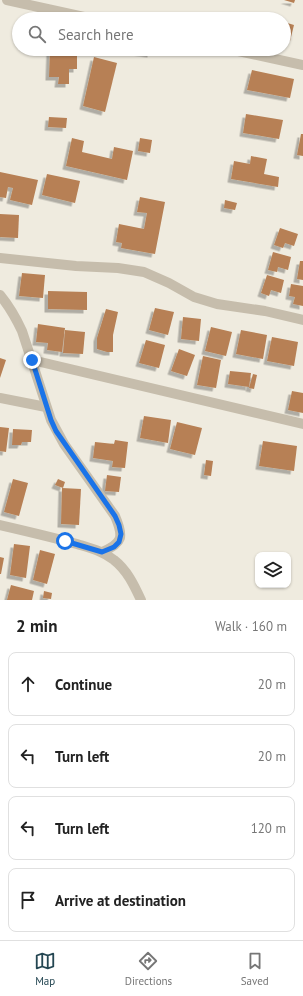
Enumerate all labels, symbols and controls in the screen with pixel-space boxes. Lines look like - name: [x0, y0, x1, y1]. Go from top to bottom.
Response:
- search box: [12, 12, 291, 56]
- icon: search: [26, 23, 48, 45]
- text: Search here: [58, 25, 134, 44]
- route end: [23, 351, 41, 369]
- route start: [56, 532, 74, 550]
- map controls: [255, 552, 291, 588]
- button: layers: [255, 552, 291, 588]
- text: 2 min: [16, 615, 57, 637]
- text: Walk · 160 m: [215, 618, 287, 635]
- icon: ahead: [17, 673, 39, 695]
- text: Continue: [55, 675, 112, 694]
- text: 20 m: [258, 676, 286, 693]
- icon: left: [17, 745, 39, 767]
- text: Turn left: [55, 747, 109, 766]
- text: 20 m: [258, 748, 286, 765]
- icon: left: [17, 817, 39, 839]
- text: Turn left: [55, 819, 109, 838]
- text: 120 m: [251, 820, 286, 837]
- icon: arrive: [17, 889, 39, 911]
- text: Arrive at destination: [55, 891, 186, 910]
- tab: Map: [34, 950, 56, 988]
- tab: Directions: [125, 950, 172, 988]
- tab: Saved: [241, 950, 269, 988]

